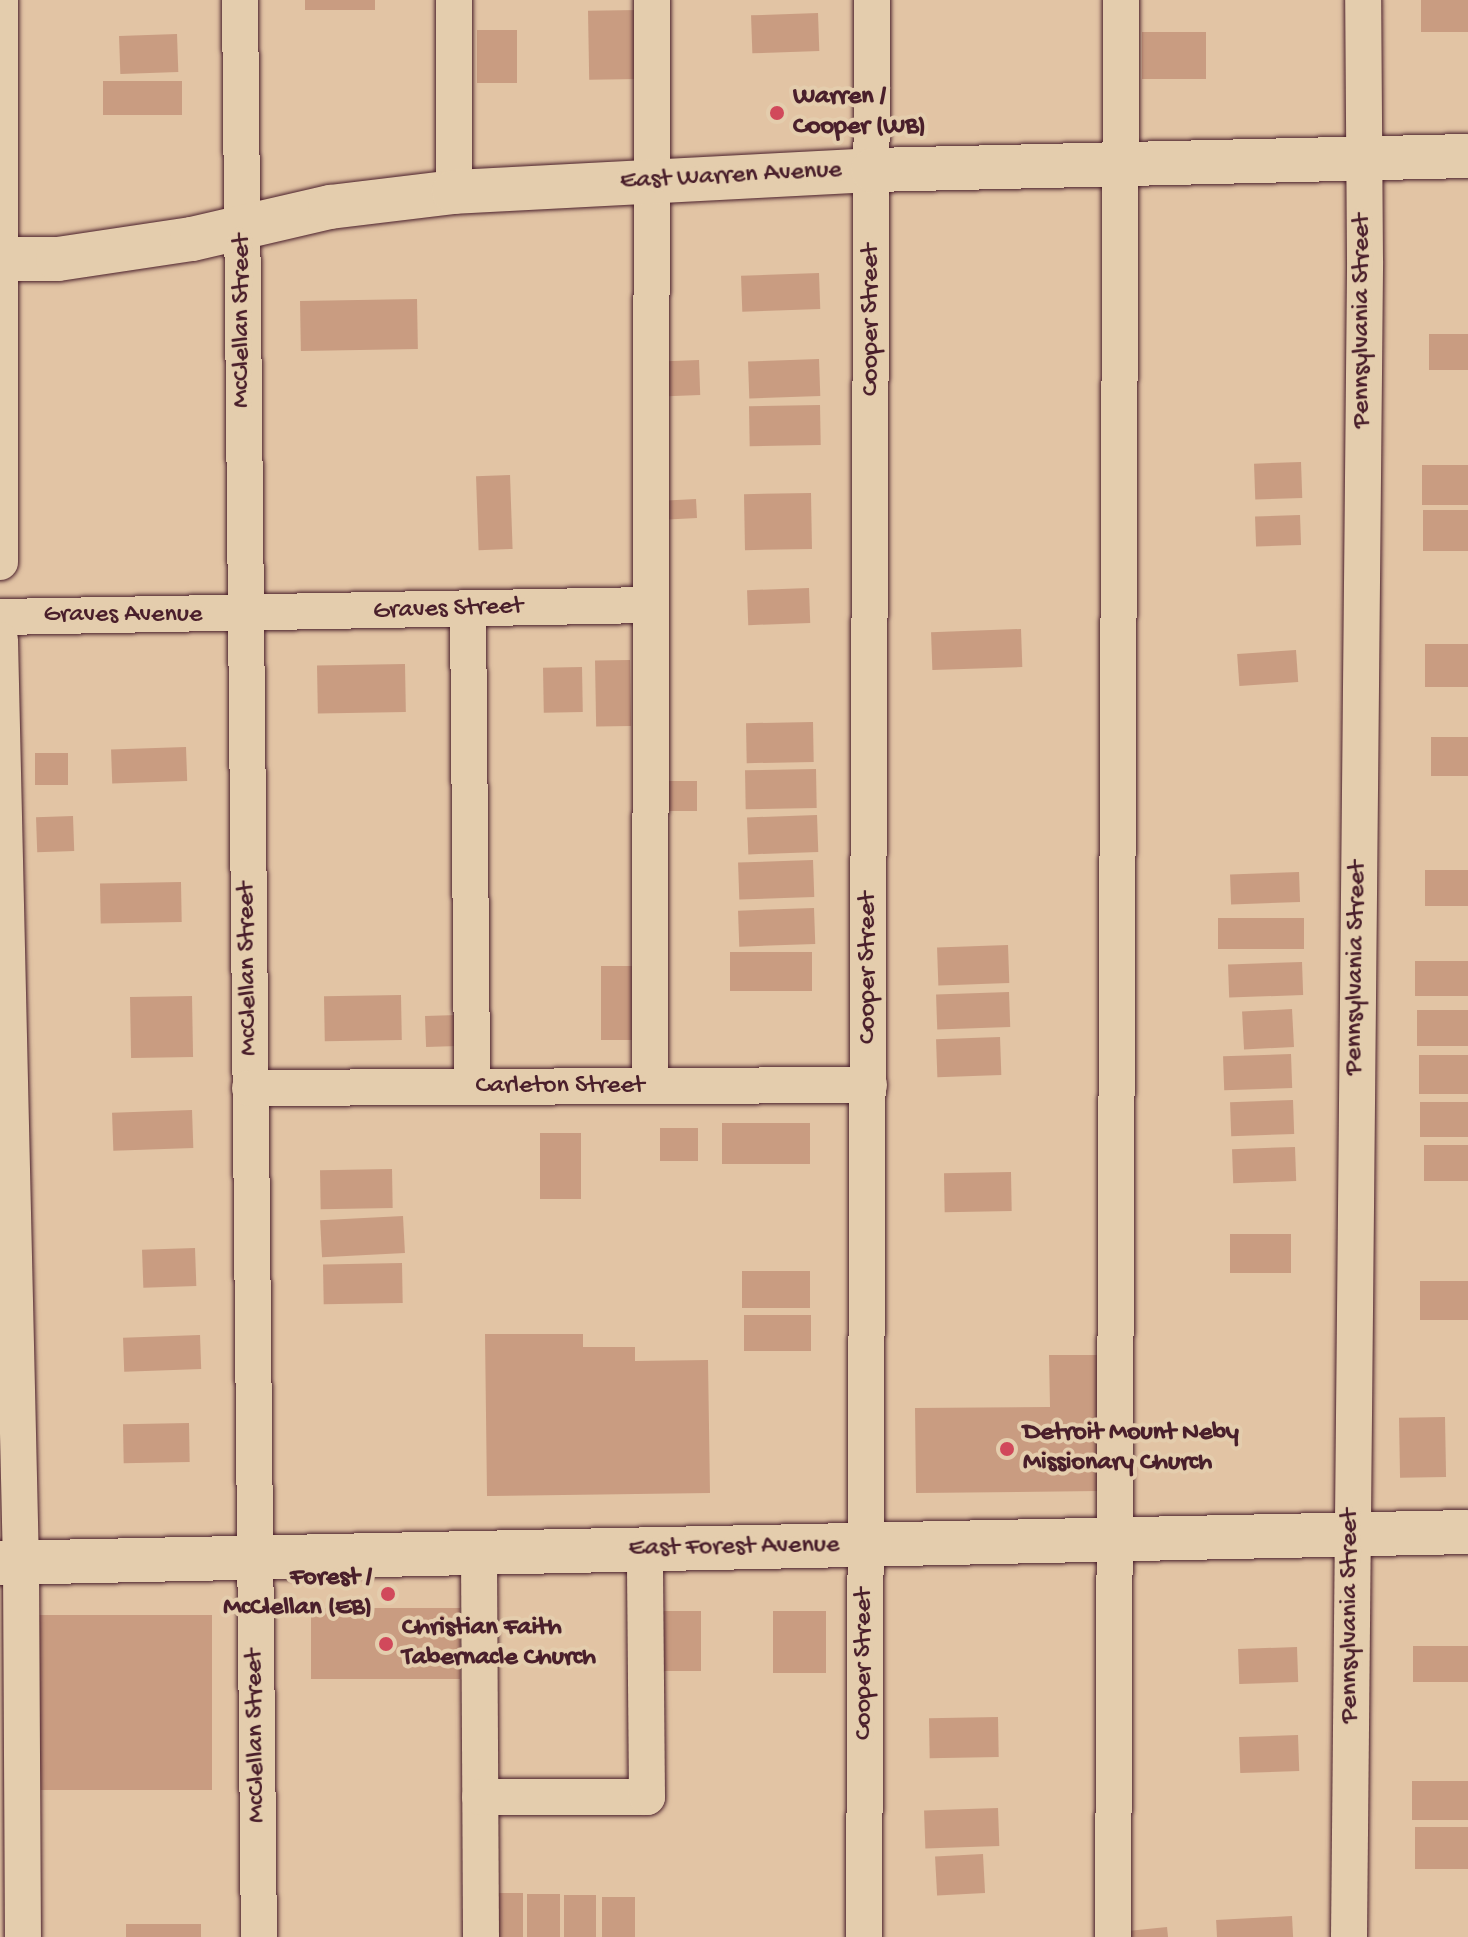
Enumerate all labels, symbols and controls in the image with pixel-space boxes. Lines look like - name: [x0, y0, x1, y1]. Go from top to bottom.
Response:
- place label: Warren / Cooper (WB): [793, 82, 926, 144]
- marker: Warren / Cooper (WB): [768, 104, 786, 122]
- street label: East Warren Avenue: [619, 156, 843, 198]
- street label: Pennsylvania Street: [1347, 214, 1379, 428]
- street label: McClellan Street: [227, 234, 259, 408]
- street label: Cooper Street: [856, 244, 888, 396]
- street label: Graves Street: [373, 592, 523, 628]
- street label: Graves Avenue: [44, 600, 202, 632]
- street label: Pennsylvania Street: [1340, 861, 1374, 1075]
- street label: McClellan Street: [232, 882, 266, 1056]
- street label: Cooper Street: [853, 892, 885, 1044]
- street label: Carleton Street: [476, 1071, 644, 1103]
- place label: Detroit Mount Neby Missionary Church: [1023, 1418, 1239, 1480]
- marker: Detroit Mount Neby Missionary Church: [998, 1440, 1016, 1458]
- street label: Pennsylvania Street: [1335, 1509, 1367, 1723]
- street label: East Forest Avenue: [628, 1531, 840, 1565]
- place label: Forest / McClellan (EB): [223, 1563, 372, 1624]
- marker: Forest / McClellan (EB): [379, 1585, 397, 1603]
- street label: Cooper Street: [849, 1588, 881, 1740]
- place label: Christian Faith Tabernacle Church: [402, 1613, 596, 1674]
- marker: Christian Faith Tabernacle Church: [377, 1635, 395, 1653]
- street label: McClellan Street: [240, 1649, 274, 1823]

